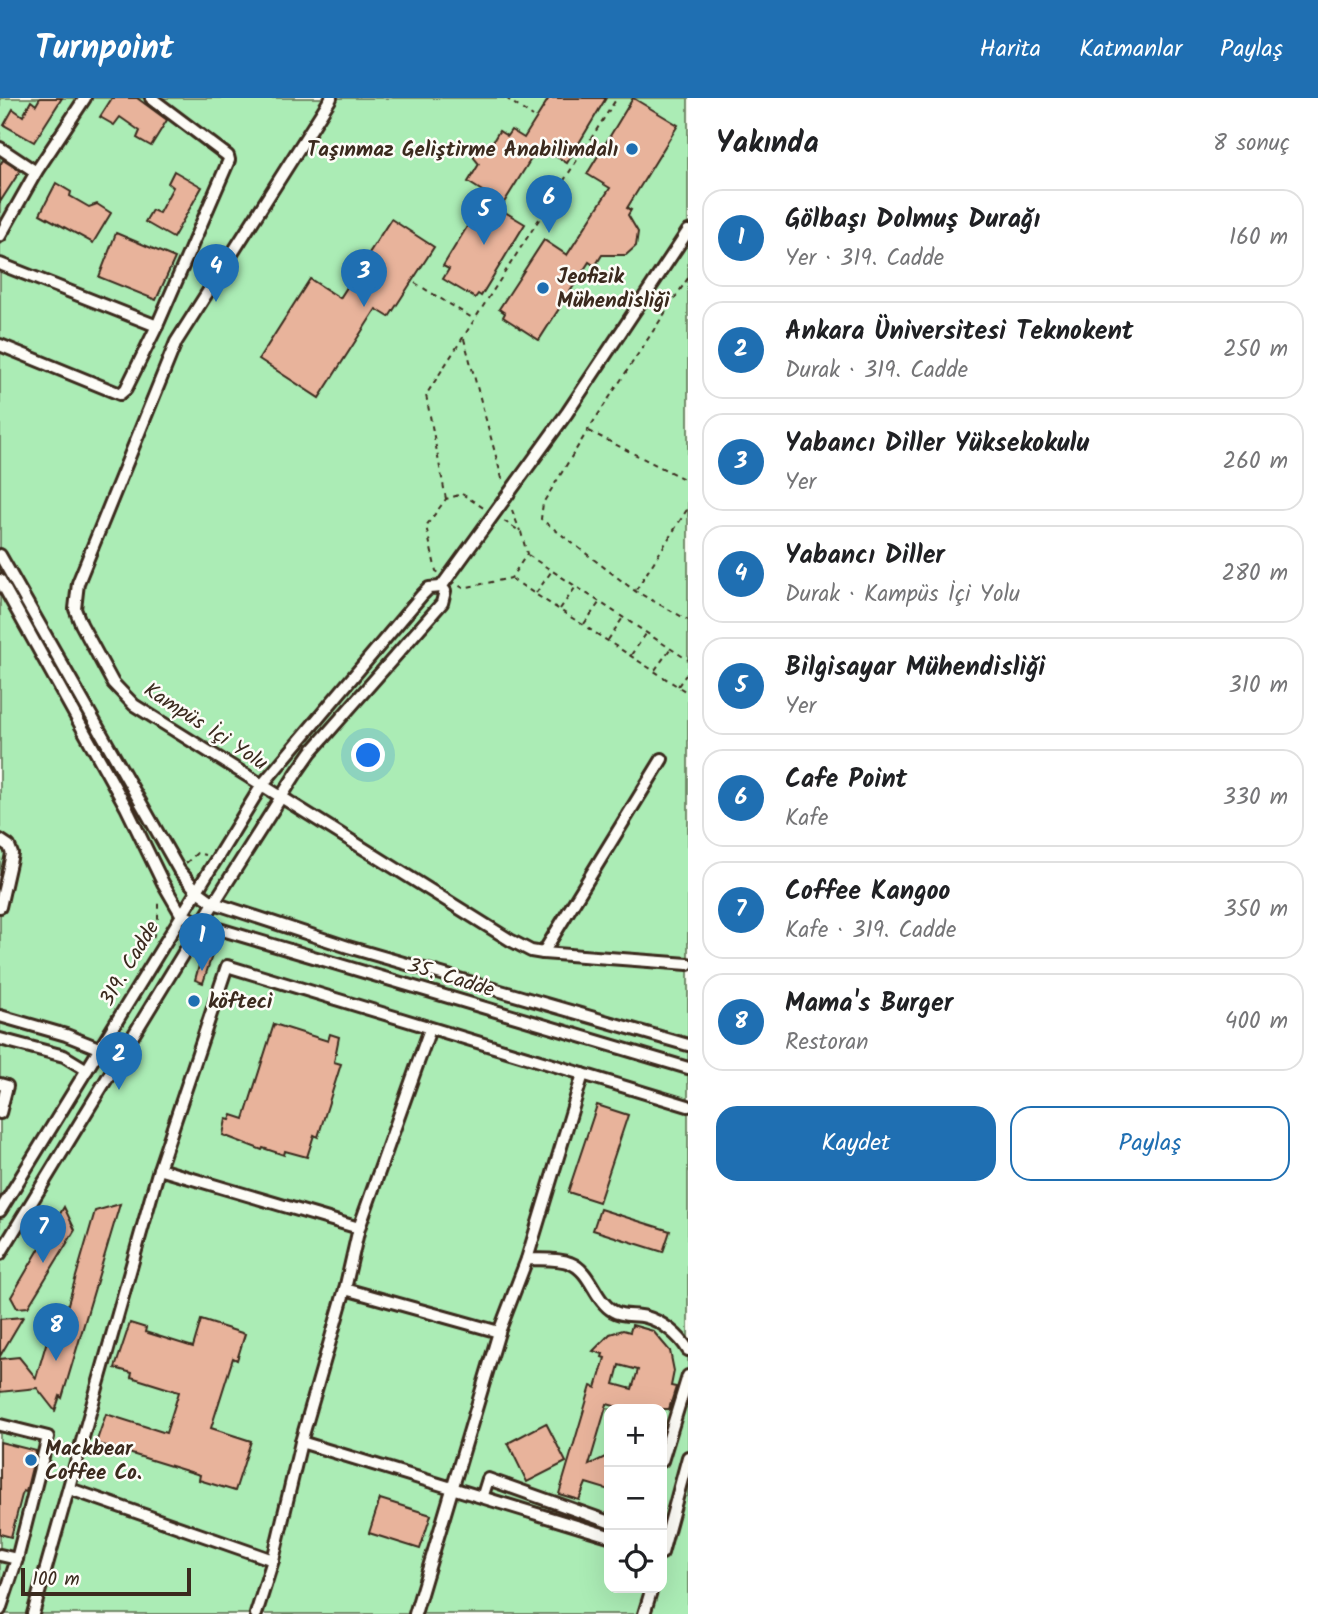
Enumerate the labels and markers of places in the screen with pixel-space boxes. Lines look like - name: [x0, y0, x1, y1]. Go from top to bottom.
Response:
- place label: Taşınmaz Geliştirme Anabilimdalı: [307, 134, 619, 167]
- marker: Taşınmaz Geliştirme Anabilimdalı: [624, 141, 640, 157]
- pin: 6: [526, 175, 572, 233]
- pin: 5: [461, 187, 507, 245]
- pin: 4: [193, 244, 239, 302]
- pin: 3: [341, 249, 387, 307]
- place label: Jeofizik Mühendisliği: [557, 261, 670, 318]
- marker: Jeofizik Mühendisliği: [535, 280, 551, 296]
- pin: 1: [179, 913, 225, 971]
- place label: köfteci: [208, 986, 273, 1019]
- marker: köfteci: [186, 993, 202, 1009]
- pin: 2: [96, 1032, 142, 1090]
- pin: 7: [20, 1205, 66, 1263]
- pin: 8: [33, 1303, 79, 1361]
- place label: Mackbear Coffee Co.: [45, 1433, 142, 1490]
- marker: Mackbear Coffee Co.: [23, 1452, 39, 1468]

